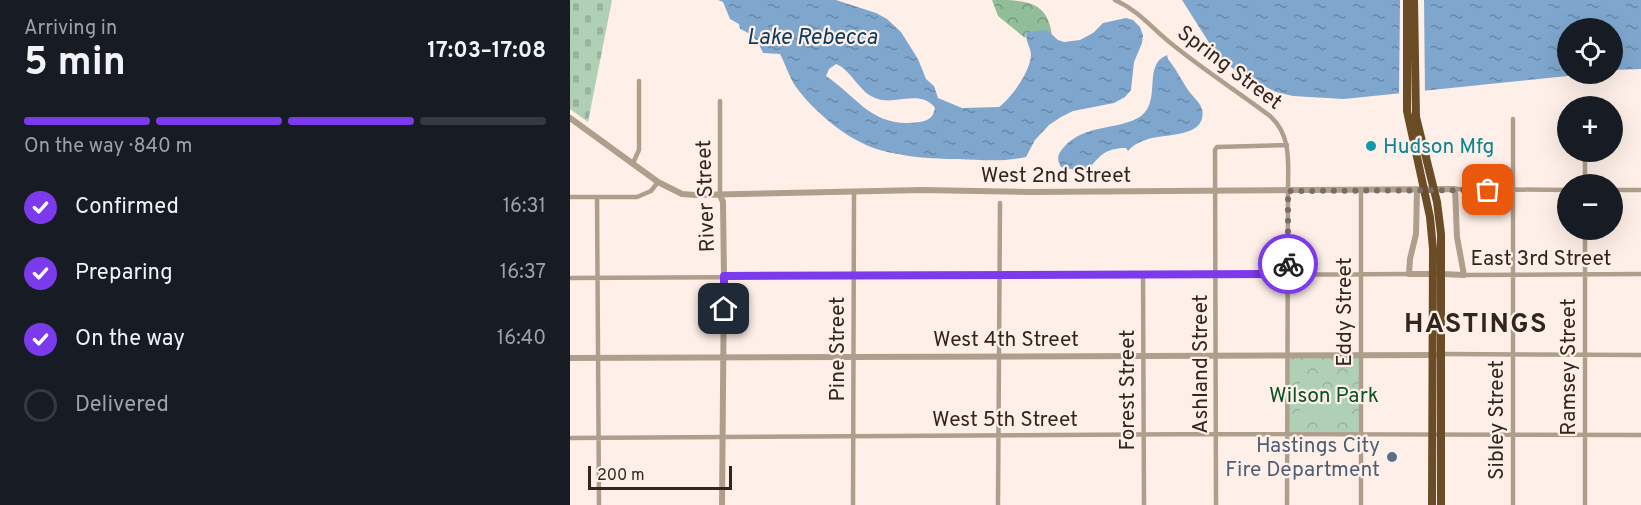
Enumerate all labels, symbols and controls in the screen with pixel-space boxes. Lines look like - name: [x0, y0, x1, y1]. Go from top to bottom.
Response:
- text: Arriving in: [24, 16, 117, 42]
- map controls: [1557, 18, 1623, 240]
- button: locate: [1557, 18, 1623, 84]
- street label: Spring Street: [1171, 20, 1287, 116]
- water label: Lake Rebecca: [747, 25, 878, 52]
- text: 17:03–17:08: [427, 38, 546, 65]
- text: 5 min: [24, 40, 126, 89]
- button: +: [1557, 96, 1623, 162]
- text: On the way · 840 m: [24, 134, 193, 160]
- place label: Hudson Mfg: [1383, 134, 1494, 161]
- street label: River Street: [691, 139, 722, 253]
- marker: Hudson Mfg: [1364, 139, 1378, 153]
- street label: West 2nd Street: [981, 163, 1131, 190]
- pin: [1462, 164, 1513, 215]
- icon: bag: [1471, 173, 1504, 206]
- button: −: [1557, 174, 1623, 240]
- icon: check: [24, 191, 57, 224]
- text: Confirmed: [75, 194, 179, 221]
- text: 16:31: [503, 194, 546, 220]
- courier: [1258, 234, 1318, 294]
- street label: East 3rd Street: [1471, 246, 1611, 273]
- icon: bike: [1272, 248, 1305, 281]
- icon: check: [24, 257, 57, 290]
- street label: Eddy Street: [1332, 257, 1359, 367]
- text: Preparing: [75, 260, 173, 287]
- text: 16:37: [500, 260, 546, 286]
- pin: [698, 283, 749, 334]
- icon: home: [707, 292, 740, 325]
- street label: Ashland Street: [1188, 294, 1215, 434]
- street label: Pine Street: [825, 297, 852, 401]
- street label: Ramsey Street: [1556, 298, 1583, 436]
- district label: HASTINGS: [1404, 308, 1548, 342]
- icon: check: [24, 323, 57, 356]
- text: On the way: [75, 326, 185, 353]
- text: 16:40: [497, 326, 546, 352]
- street label: West 4th Street: [933, 327, 1079, 354]
- street label: Forest Street: [1115, 330, 1142, 450]
- street label: Sibley Street: [1484, 360, 1511, 480]
- park label: Wilson Park: [1269, 383, 1379, 410]
- text: Delivered: [75, 392, 169, 419]
- street label: West 5th Street: [932, 407, 1078, 434]
- place label: Hastings City Fire Department: [1225, 433, 1380, 484]
- marker: Hastings City Fire Department: [1385, 450, 1399, 464]
- scale bar: [588, 463, 732, 490]
- text: 200 m: [597, 466, 645, 486]

